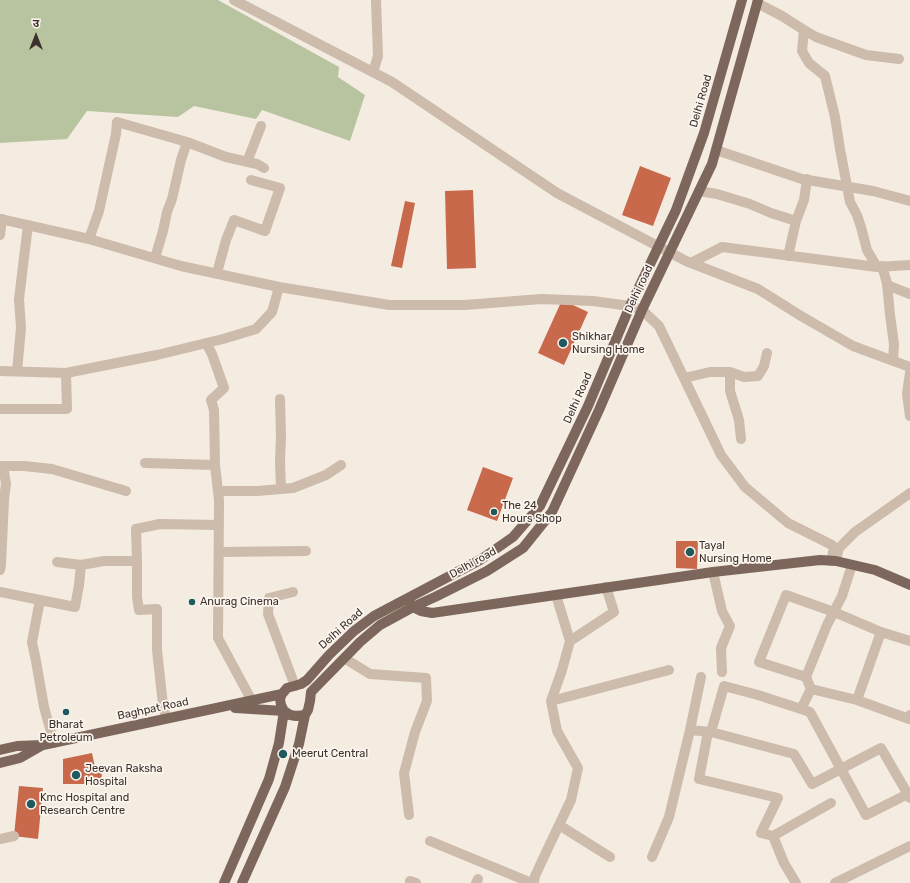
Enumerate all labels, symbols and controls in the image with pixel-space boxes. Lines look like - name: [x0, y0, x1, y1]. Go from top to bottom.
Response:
- north arrow: [16, 16, 56, 56]
- text: उ: [33, 17, 39, 30]
- street label: Delhi Road: [687, 73, 715, 129]
- street label: Delhi road: [622, 263, 656, 315]
- place label: Shikhar Nursing Home: [572, 330, 645, 356]
- marker: Shikhar Nursing Home: [557, 337, 569, 349]
- street label: Delhi Road: [561, 370, 595, 426]
- place label: The 24 Hours Shop: [502, 499, 562, 525]
- marker: The 24 Hours Shop: [489, 507, 499, 517]
- place label: Tayal Nursing Home: [699, 539, 772, 565]
- street label: Delhi road: [447, 545, 499, 581]
- marker: Tayal Nursing Home: [684, 546, 696, 558]
- place label: Anurag Cinema: [200, 595, 279, 609]
- marker: Anurag Cinema: [187, 597, 197, 607]
- street label: Delhi Road: [316, 606, 366, 652]
- street label: Baghpat Road: [116, 695, 190, 723]
- marker: Bharat Petroleum: [61, 707, 71, 717]
- place label: Bharat Petroleum: [39, 718, 93, 744]
- place label: Meerut Central: [292, 747, 368, 761]
- marker: Meerut Central: [277, 748, 289, 760]
- place label: Jeevan Raksha Hospital: [85, 762, 163, 788]
- marker: Jeevan Raksha Hospital: [70, 769, 82, 781]
- place label: Kmc Hospital and Research Centre: [40, 791, 129, 817]
- marker: Kmc Hospital and Research Centre: [25, 798, 37, 810]

